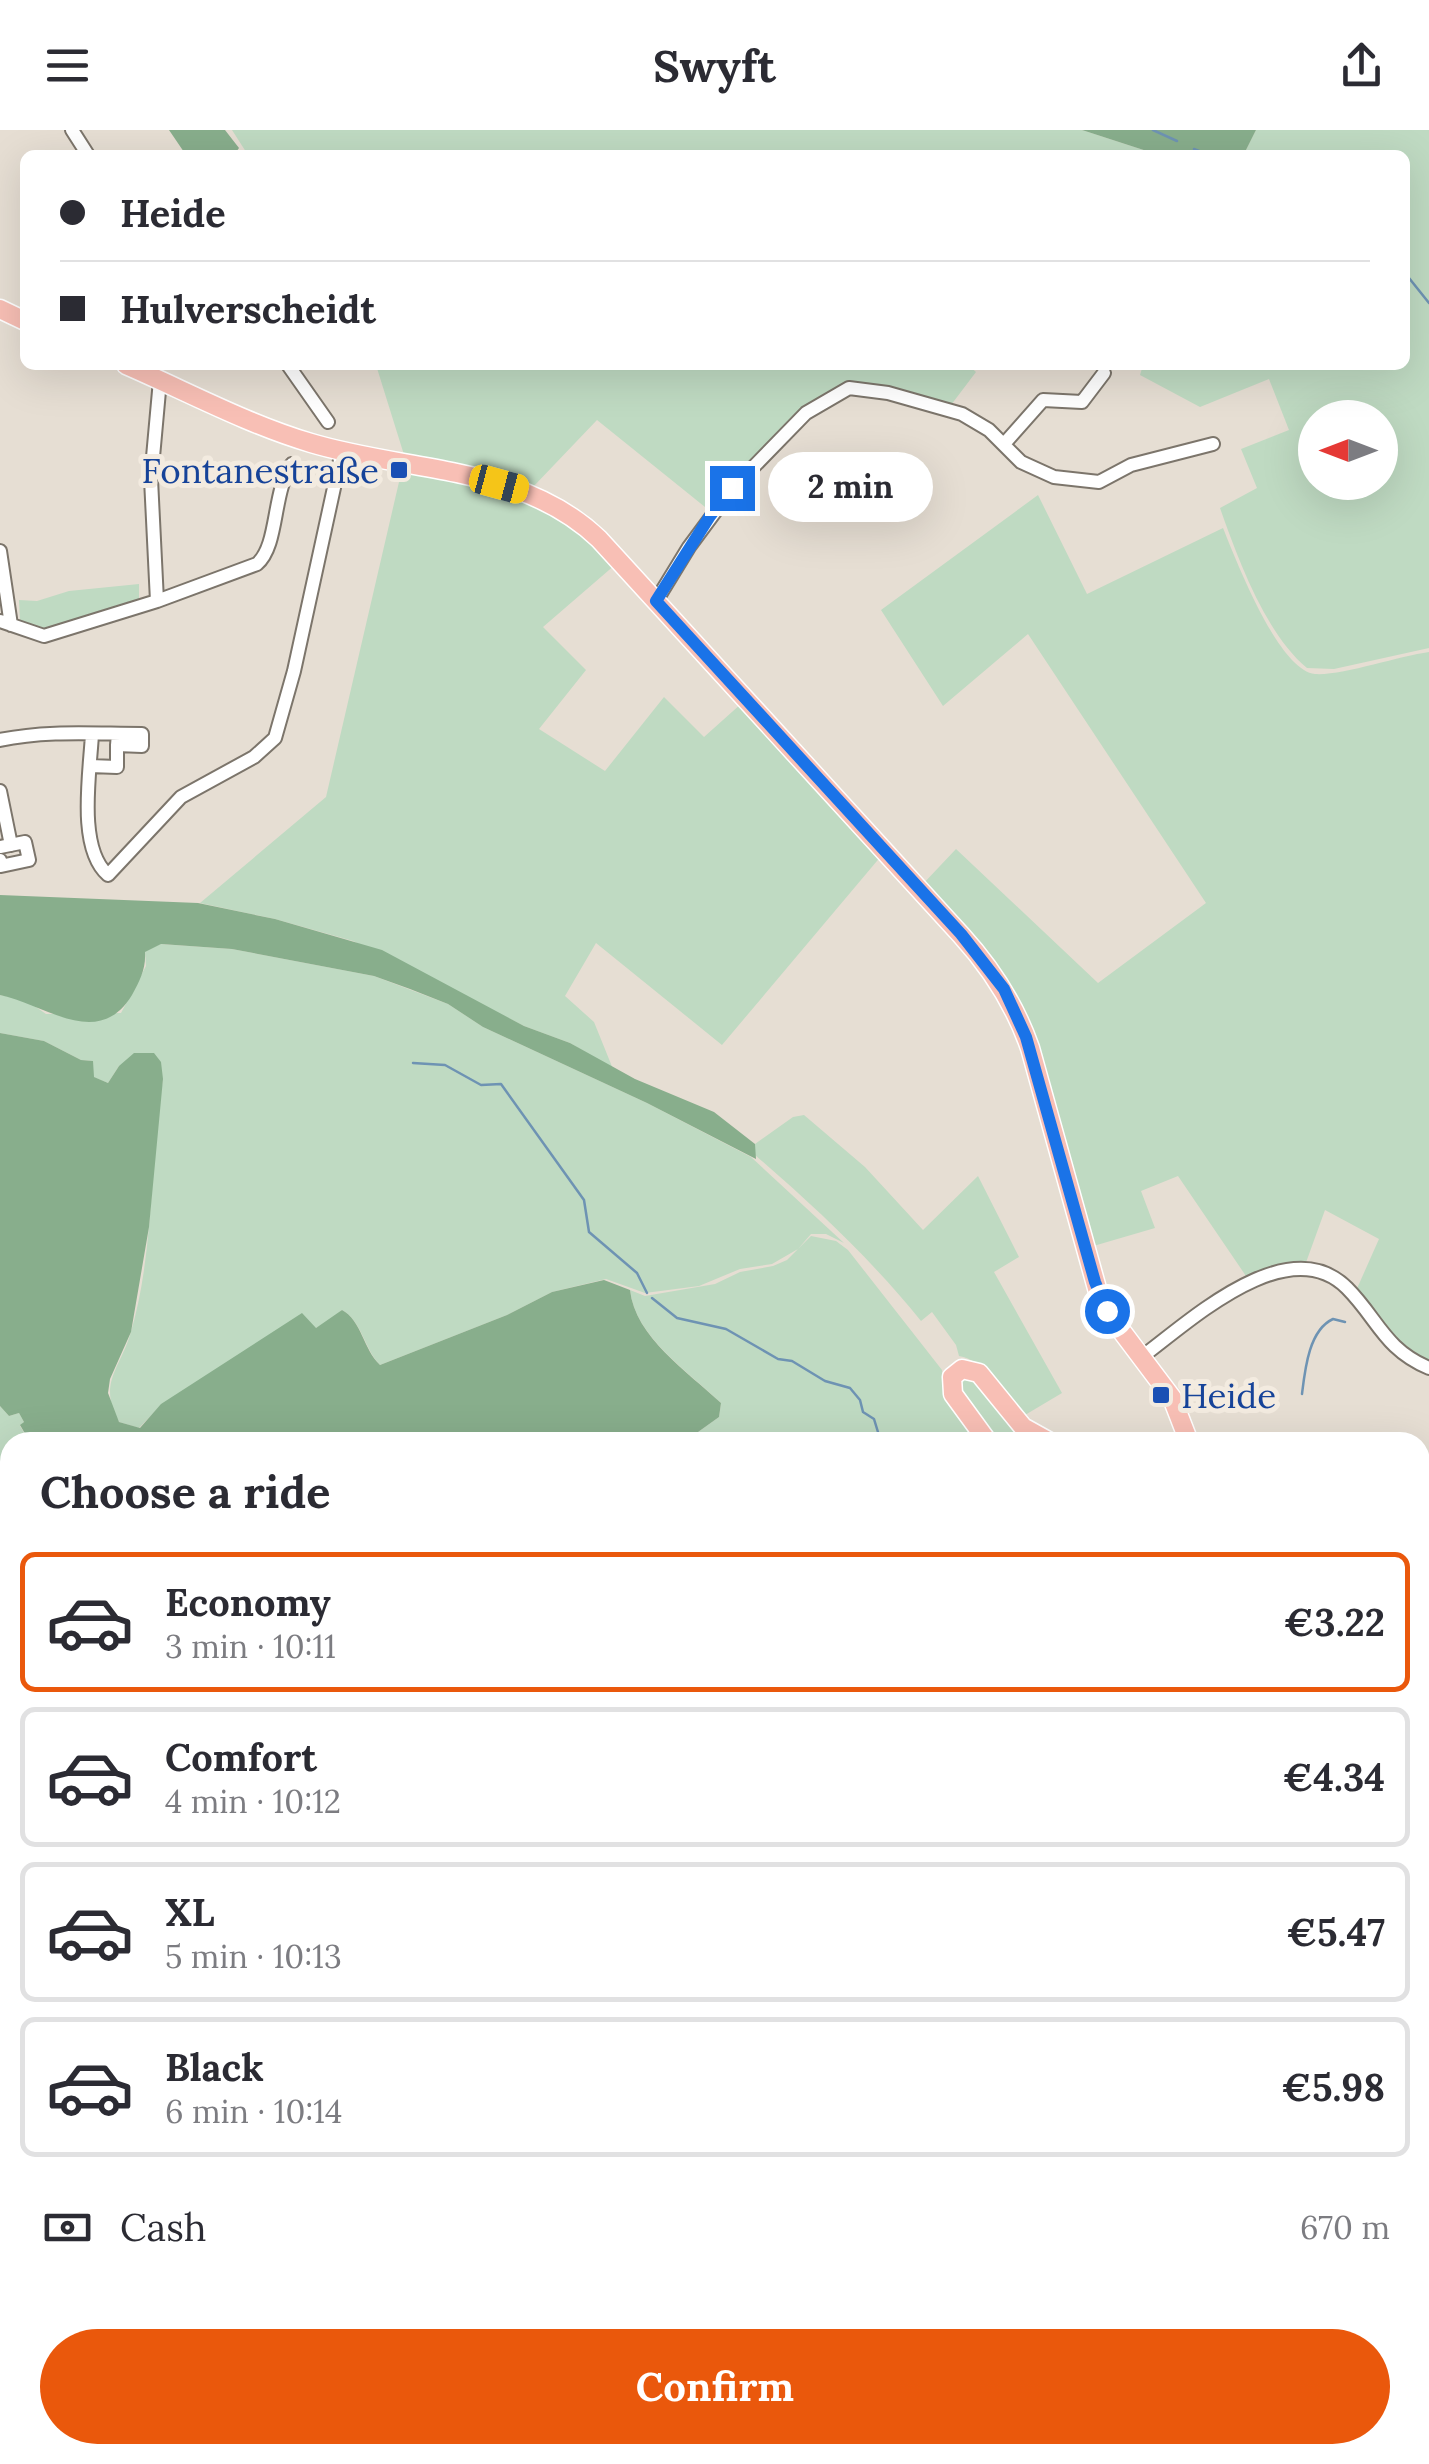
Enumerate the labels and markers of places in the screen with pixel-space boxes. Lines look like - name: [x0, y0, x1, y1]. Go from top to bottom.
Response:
- place label: Fontanestraße: [142, 448, 379, 493]
- marker: Fontanestraße: [388, 459, 410, 481]
- place label: Heide: [1181, 1373, 1276, 1418]
- marker: Heide: [1150, 1384, 1172, 1406]

